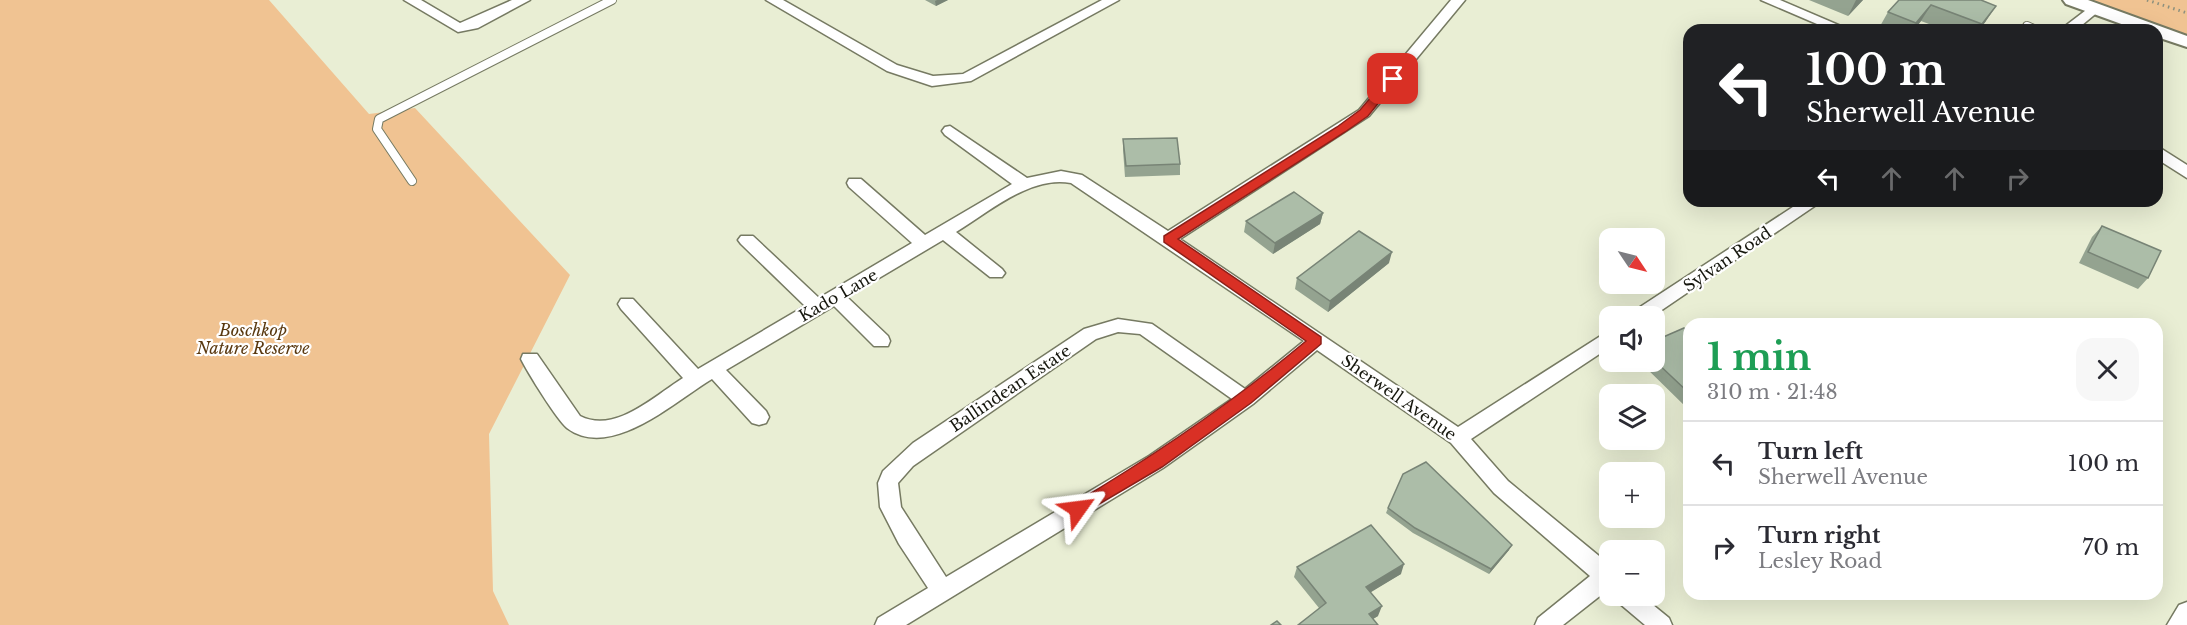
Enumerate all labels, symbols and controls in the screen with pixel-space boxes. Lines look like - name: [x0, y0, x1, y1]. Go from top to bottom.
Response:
- text: 100 m: [1806, 44, 1945, 96]
- icon: left: [1707, 48, 1785, 126]
- pin: [1367, 53, 1418, 104]
- icon: arrive: [1376, 62, 1409, 95]
- text: Sherwell Avenue: [1806, 96, 2035, 129]
- icon: left: [1812, 162, 1845, 195]
- icon: ahead: [1875, 162, 1908, 195]
- icon: ahead: [1938, 162, 1971, 195]
- icon: right: [2001, 162, 2034, 195]
- street label: Sylvan Road: [1679, 222, 1775, 296]
- north arrow: [1599, 228, 1665, 294]
- map controls: [1599, 228, 1665, 606]
- street label: Kado Lane: [795, 264, 881, 326]
- button: sound: [1599, 306, 1665, 372]
- park label: Boschkop Nature Reserve: [196, 320, 310, 358]
- text: 1 min: [1707, 335, 1811, 380]
- button: close: [2076, 338, 2139, 401]
- street label: Ballindean Estate: [946, 340, 1074, 436]
- street label: Sherwell Avenue: [1338, 350, 1460, 444]
- text: 310 m · 21:48: [1707, 380, 1838, 404]
- button: layers: [1599, 384, 1665, 450]
- text: Turn left: [1758, 438, 1863, 465]
- icon: left: [1707, 447, 1740, 480]
- text: 100 m: [2068, 450, 2139, 477]
- button: +: [1599, 462, 1665, 528]
- text: Sherwell Avenue: [1758, 465, 1928, 489]
- position arrow: [1046, 477, 1110, 541]
- text: Turn right: [1758, 522, 1880, 549]
- icon: right: [1707, 531, 1740, 564]
- text: 70 m: [2082, 534, 2139, 561]
- button: −: [1599, 540, 1665, 606]
- text: Lesley Road: [1758, 549, 1882, 573]

